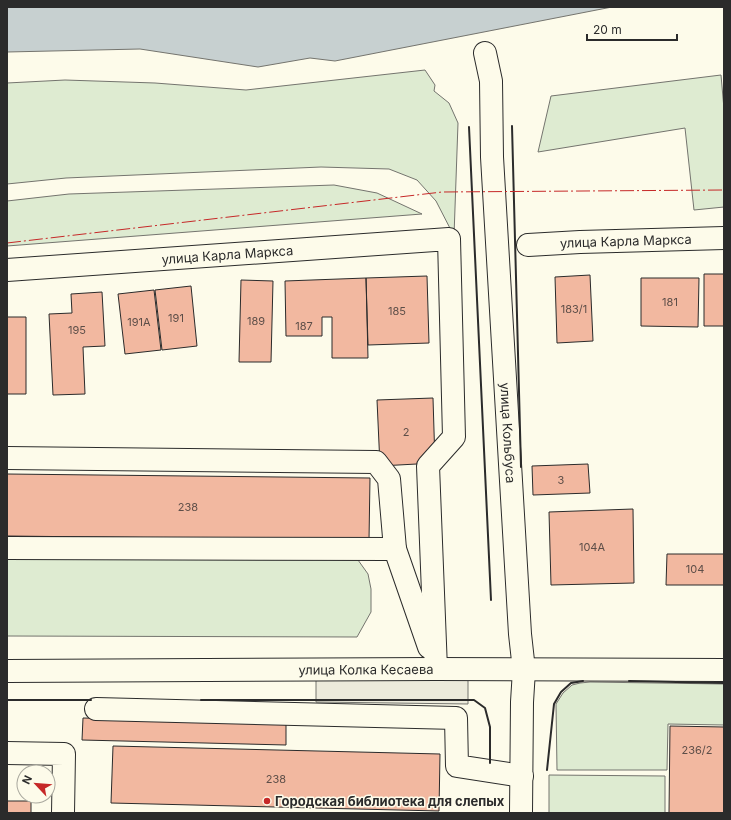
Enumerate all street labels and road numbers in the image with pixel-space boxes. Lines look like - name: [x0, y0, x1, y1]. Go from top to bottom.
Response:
- street label: улица Карла Маркса: [560, 231, 692, 251]
- street label: улица Карла Маркса: [161, 242, 294, 267]
- street label: улица Кольбуса: [497, 382, 519, 484]
- street label: улица Колка Кесаева: [298, 661, 434, 678]

